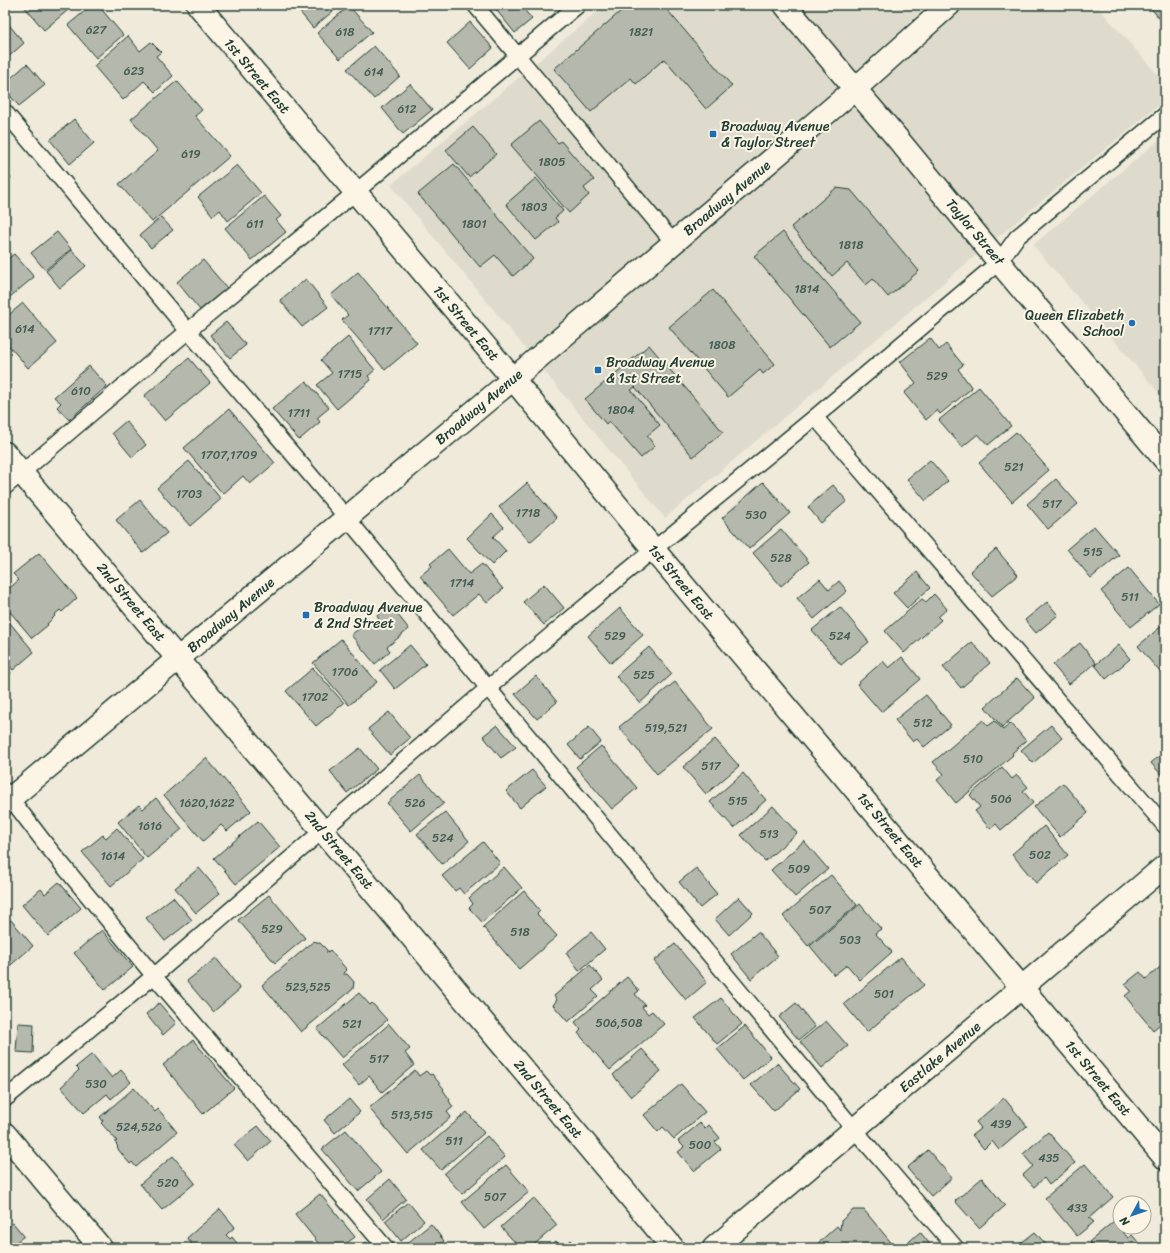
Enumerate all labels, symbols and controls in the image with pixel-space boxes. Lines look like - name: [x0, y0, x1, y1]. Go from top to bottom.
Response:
- house number: 627: [86, 19, 107, 41]
- house number: 618: [335, 21, 355, 43]
- house number: 1821: [629, 21, 653, 43]
- street label: 1st Street East: [217, 32, 297, 120]
- house number: 623: [124, 60, 145, 82]
- house number: 614: [364, 61, 384, 83]
- house number: 612: [398, 98, 417, 120]
- place label: Broadway Avenue & Taylor Street: [721, 114, 830, 155]
- marker: Broadway Avenue & Taylor Street: [708, 129, 718, 139]
- house number: 619: [181, 143, 201, 165]
- house number: 1805: [538, 151, 566, 173]
- street label: Broadway Avenue: [677, 153, 777, 242]
- street label: Taylor Street: [939, 193, 1012, 272]
- house number: 1803: [521, 196, 548, 218]
- house number: 611: [246, 213, 264, 235]
- house number: 1801: [461, 213, 487, 235]
- house number: 1818: [839, 234, 863, 256]
- house number: 1814: [794, 278, 820, 300]
- street label: 1st Street East: [426, 279, 506, 367]
- place label: Queen Elizabeth School: [1025, 303, 1125, 344]
- house number: 614: [15, 318, 35, 340]
- marker: Queen Elizabeth School: [1127, 318, 1137, 328]
- house number: 1717: [368, 320, 393, 342]
- house number: 1808: [708, 334, 736, 356]
- place label: Broadway Avenue & 1st Street: [606, 350, 715, 391]
- street label: Broadway Avenue: [429, 362, 529, 451]
- house number: 1715: [338, 363, 362, 385]
- marker: Broadway Avenue & 1st Street: [593, 365, 603, 375]
- house number: 529: [926, 365, 948, 387]
- house number: 610: [71, 380, 91, 402]
- house number: 1804: [607, 399, 635, 421]
- house number: 1711: [288, 402, 310, 424]
- house number: 1707,1709: [201, 444, 257, 466]
- house number: 521: [1004, 456, 1024, 478]
- house number: 1703: [176, 483, 202, 505]
- house number: 517: [1042, 493, 1063, 515]
- house number: 1718: [516, 502, 540, 524]
- house number: 530: [745, 504, 767, 526]
- street label: 1st Street East: [641, 538, 721, 626]
- house number: 515: [1083, 541, 1103, 563]
- house number: 528: [770, 547, 792, 569]
- street label: 2nd Street East: [90, 557, 172, 647]
- street label: Broadway Avenue: [181, 570, 281, 659]
- house number: 1714: [450, 572, 475, 594]
- house number: 511: [1121, 586, 1139, 608]
- place label: Broadway Avenue & 2nd Street: [314, 595, 423, 636]
- marker: Broadway Avenue & 2nd Street: [301, 610, 311, 620]
- house number: 529: [604, 625, 626, 647]
- house number: 524: [829, 625, 851, 647]
- house number: 1706: [332, 661, 358, 683]
- house number: 525: [633, 664, 655, 686]
- house number: 1702: [302, 686, 328, 708]
- house number: 512: [913, 712, 933, 734]
- house number: 519,521: [645, 717, 687, 739]
- house number: 510: [963, 748, 983, 770]
- house number: 517: [701, 755, 722, 777]
- street label: 1st Street East: [850, 786, 930, 874]
- house number: 506: [990, 788, 1012, 810]
- house number: 515: [728, 790, 748, 812]
- house number: 1620,1622: [179, 792, 235, 814]
- house number: 526: [404, 792, 426, 814]
- street label: 2nd Street East: [298, 805, 380, 895]
- house number: 1616: [138, 815, 162, 837]
- house number: 513: [759, 823, 779, 845]
- house number: 524: [432, 827, 454, 849]
- house number: 502: [1029, 844, 1051, 866]
- house number: 1614: [101, 845, 126, 867]
- house number: 509: [788, 858, 810, 880]
- house number: 507: [809, 899, 832, 921]
- house number: 529: [261, 918, 283, 940]
- house number: 518: [510, 921, 530, 943]
- house number: 503: [839, 929, 861, 951]
- house number: 523,525: [285, 976, 331, 998]
- house number: 501: [874, 983, 894, 1005]
- house number: 506,508: [595, 1012, 643, 1034]
- house number: 521: [342, 1013, 362, 1035]
- street label: Eastlake Avenue: [893, 1015, 987, 1099]
- street label: 1st Street East: [1058, 1034, 1138, 1122]
- house number: 517: [369, 1048, 390, 1070]
- street label: 2nd Street East: [507, 1054, 589, 1144]
- house number: 530: [85, 1073, 107, 1095]
- house number: 513,515: [391, 1104, 433, 1126]
- house number: 439: [990, 1113, 1012, 1135]
- house number: 524,526: [116, 1116, 162, 1138]
- house number: 511: [445, 1130, 463, 1152]
- house number: 500: [689, 1134, 712, 1156]
- house number: 435: [1038, 1147, 1060, 1169]
- house number: 520: [157, 1172, 179, 1194]
- house number: 507: [484, 1186, 507, 1208]
- north arrow: [1112, 1195, 1152, 1235]
- house number: 433: [1067, 1197, 1088, 1219]
- text: N: [1115, 1212, 1135, 1231]

